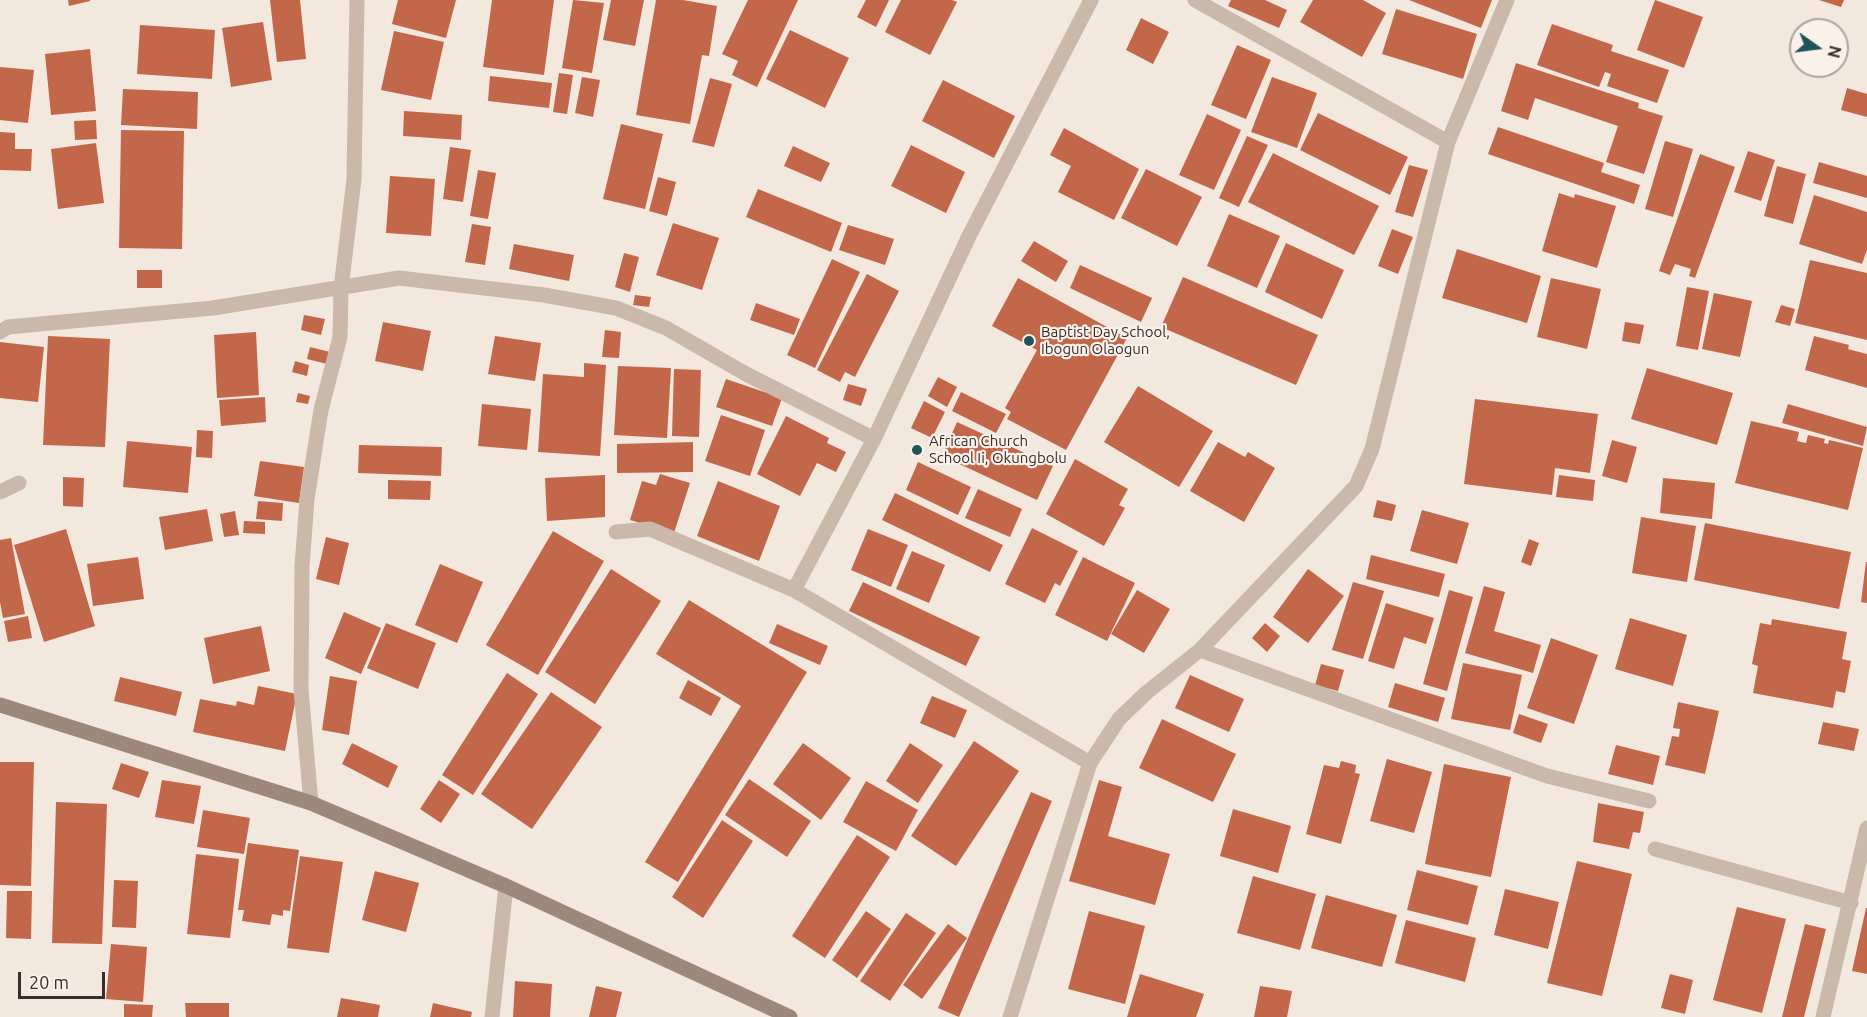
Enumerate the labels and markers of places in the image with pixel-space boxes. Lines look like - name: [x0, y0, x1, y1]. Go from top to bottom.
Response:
- place label: Baptist Day School, Ibogun Olaogun: [1041, 323, 1170, 358]
- marker: Baptist Day School, Ibogun Olaogun: [1022, 334, 1036, 348]
- place label: African Church School Ii, Okungbolu: [929, 432, 1067, 467]
- marker: African Church School Ii, Okungbolu: [910, 443, 924, 457]

